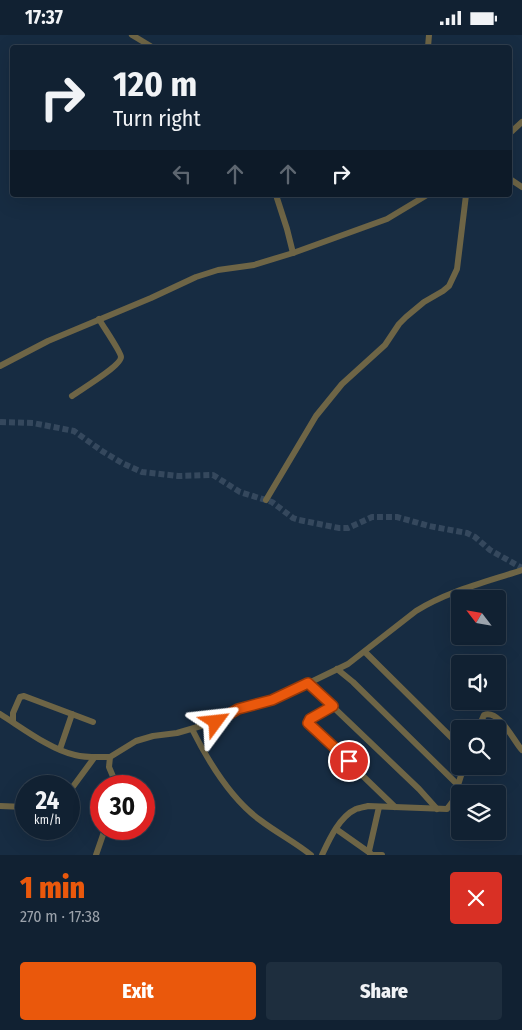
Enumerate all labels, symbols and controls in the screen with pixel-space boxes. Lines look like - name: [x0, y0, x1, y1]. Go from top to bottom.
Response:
- text: 17:37: [25, 6, 63, 29]
- text: 120 m: [113, 63, 197, 105]
- icon: right: [30, 65, 95, 130]
- text: Turn right: [113, 105, 201, 132]
- icon: left: [168, 160, 196, 188]
- icon: ahead: [221, 160, 249, 188]
- icon: ahead: [274, 160, 302, 188]
- icon: right: [327, 160, 355, 188]
- north arrow: [451, 590, 506, 645]
- map controls: [451, 590, 506, 840]
- button: sound: [451, 655, 506, 710]
- position arrow: [189, 695, 241, 747]
- button: search: [451, 720, 506, 775]
- pin: [328, 740, 370, 782]
- icon: arrive: [335, 747, 363, 775]
- speed limit sign: 30: [90, 775, 155, 840]
- button: layers: [451, 785, 506, 840]
- text: 24: [36, 786, 59, 816]
- text: km/h: [34, 813, 61, 827]
- text: 1 min: [20, 870, 85, 906]
- button: close: [450, 872, 502, 924]
- text: 270 m · 17:38: [20, 907, 100, 926]
- button: Exit: [20, 962, 256, 1020]
- button: Share: [266, 962, 502, 1020]

